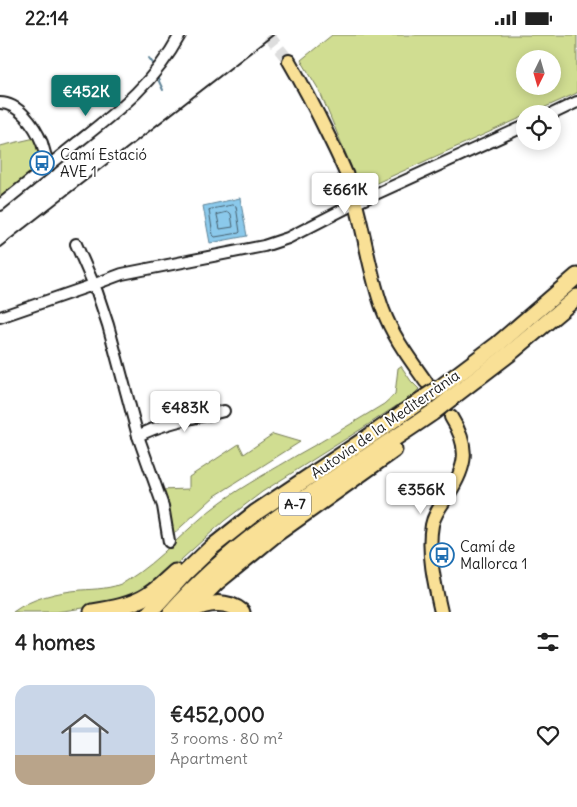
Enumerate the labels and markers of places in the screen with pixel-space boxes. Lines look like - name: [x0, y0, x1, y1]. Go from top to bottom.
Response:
- pin: €452K: [51, 74, 121, 117]
- place label: Camí Estació AVE 1: [60, 145, 147, 181]
- bus stop icon: Camí Estació AVE 1: [29, 150, 55, 176]
- pin: €661K: [310, 173, 380, 215]
- pin: €483K: [150, 391, 220, 433]
- pin: €356K: [386, 473, 456, 515]
- place label: Camí de Mallorca 1: [460, 537, 527, 573]
- bus stop icon: Camí de Mallorca 1: [429, 542, 455, 568]

